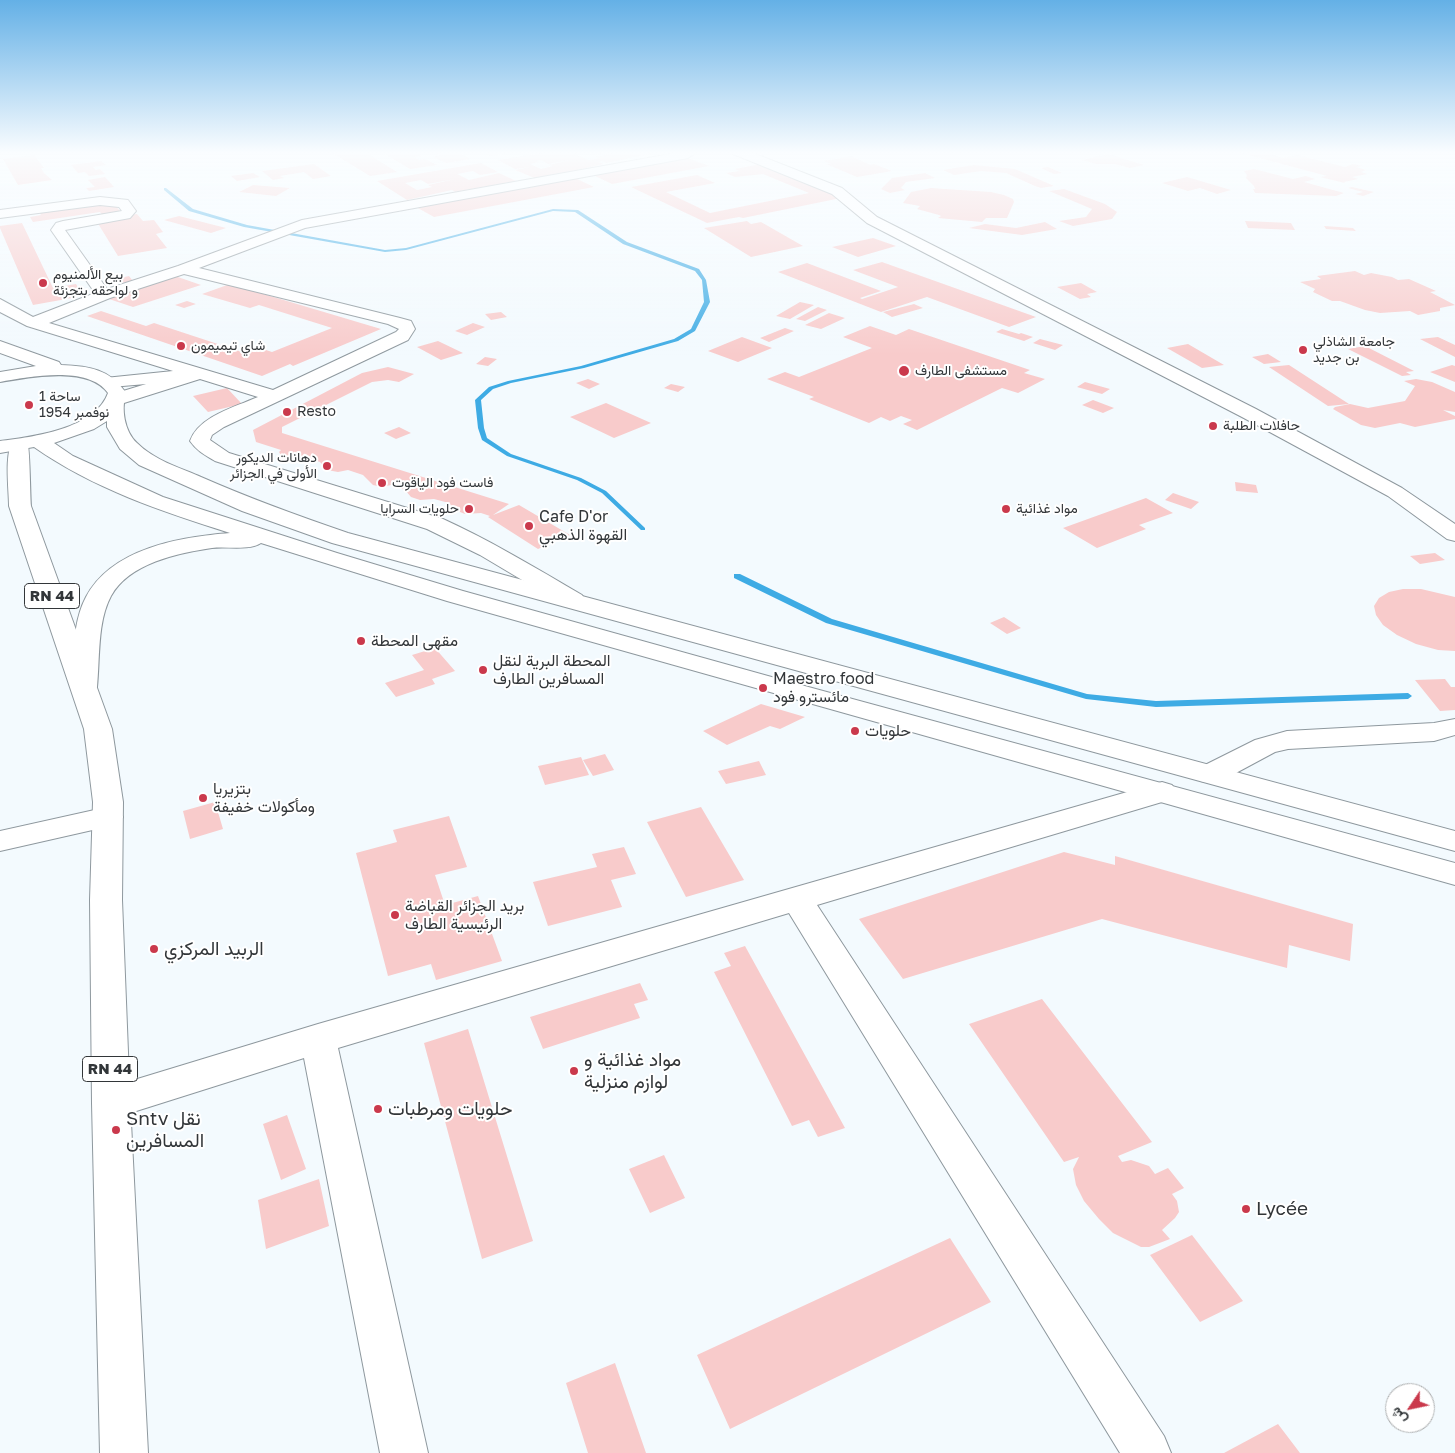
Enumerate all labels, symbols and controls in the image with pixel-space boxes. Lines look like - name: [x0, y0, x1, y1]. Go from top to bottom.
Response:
- place label: بيع الألمنيوم و لواحقه بتجزئة: [53, 267, 138, 300]
- marker: بيع الألمنيوم و لواحقه بتجزئة: [37, 277, 49, 289]
- place label: جامعة الشاذلي بن جديد: [1313, 334, 1395, 367]
- place label: شاي تيميمون: [191, 338, 265, 354]
- marker: شاي تيميمون: [175, 340, 187, 352]
- marker: جامعة الشاذلي بن جديد: [1297, 344, 1309, 356]
- place label: مستشفى الطارف: [915, 363, 1007, 379]
- marker: مستشفى الطارف: [897, 364, 911, 378]
- place label: ساحة 1 نوفمبر 1954: [39, 389, 109, 422]
- marker: ساحة 1 نوفمبر 1954: [23, 399, 35, 411]
- place label: Resto: [297, 404, 336, 420]
- marker: Resto: [281, 406, 293, 418]
- place label: حافلات الطلبة: [1223, 418, 1300, 434]
- marker: حافلات الطلبة: [1207, 420, 1219, 432]
- place label: دهانات الديكور الأولى في الجزائر: [230, 450, 317, 482]
- marker: دهانات الديكور الأولى في الجزائر: [321, 460, 333, 472]
- place label: فاست فود الياقوت: [392, 475, 493, 491]
- marker: فاست فود الياقوت: [376, 477, 388, 489]
- place label: حلويات السرايا: [380, 501, 459, 517]
- place label: مواد غذائية: [1016, 501, 1078, 517]
- marker: حلويات السرايا: [463, 503, 475, 515]
- marker: مواد غذائية: [1000, 503, 1012, 515]
- place label: Cafe D'or القهوة الذهبي: [539, 507, 627, 545]
- marker: Cafe D'or القهوة الذهبي: [523, 520, 535, 532]
- road number: RN 44: [24, 584, 80, 608]
- place label: مقهى المحطة: [371, 631, 458, 651]
- marker: مقهى المحطة: [355, 635, 367, 647]
- place label: المحطة البرية لنقل المسافرين الطارف: [493, 651, 610, 689]
- marker: المحطة البرية لنقل المسافرين الطارف: [477, 664, 489, 676]
- place label: Maestro food مائسترو فود: [773, 669, 874, 707]
- marker: Maestro food مائسترو فود: [757, 682, 769, 694]
- place label: حلويات: [865, 721, 911, 741]
- marker: حلويات: [849, 725, 861, 737]
- place label: بتزيريا ومأكولات خفيفة: [213, 779, 315, 817]
- marker: بتزيريا ومأكولات خفيفة: [197, 792, 209, 804]
- place label: بريد الجزائر القباضة الرئيسية الطارف: [405, 896, 524, 934]
- marker: بريد الجزائر القباضة الرئيسية الطارف: [389, 909, 401, 921]
- place label: الربيد المركزي: [164, 938, 264, 960]
- marker: الربيد المركزي: [148, 943, 160, 955]
- place label: مواد غذائية و لوازم منزلية: [584, 1049, 681, 1093]
- road number: RN 44: [82, 1056, 138, 1082]
- marker: مواد غذائية و لوازم منزلية: [568, 1065, 580, 1077]
- place label: حلويات ومرطبات: [388, 1098, 512, 1120]
- marker: حلويات ومرطبات: [372, 1103, 384, 1115]
- place label: Sntv نقل المسافرين: [126, 1108, 204, 1152]
- marker: Sntv نقل المسافرين: [110, 1124, 122, 1136]
- place label: Lycée: [1256, 1198, 1308, 1220]
- marker: Lycée: [1240, 1203, 1252, 1215]
- north arrow: [1385, 1383, 1435, 1433]
- text: ش: [1386, 1404, 1410, 1428]

